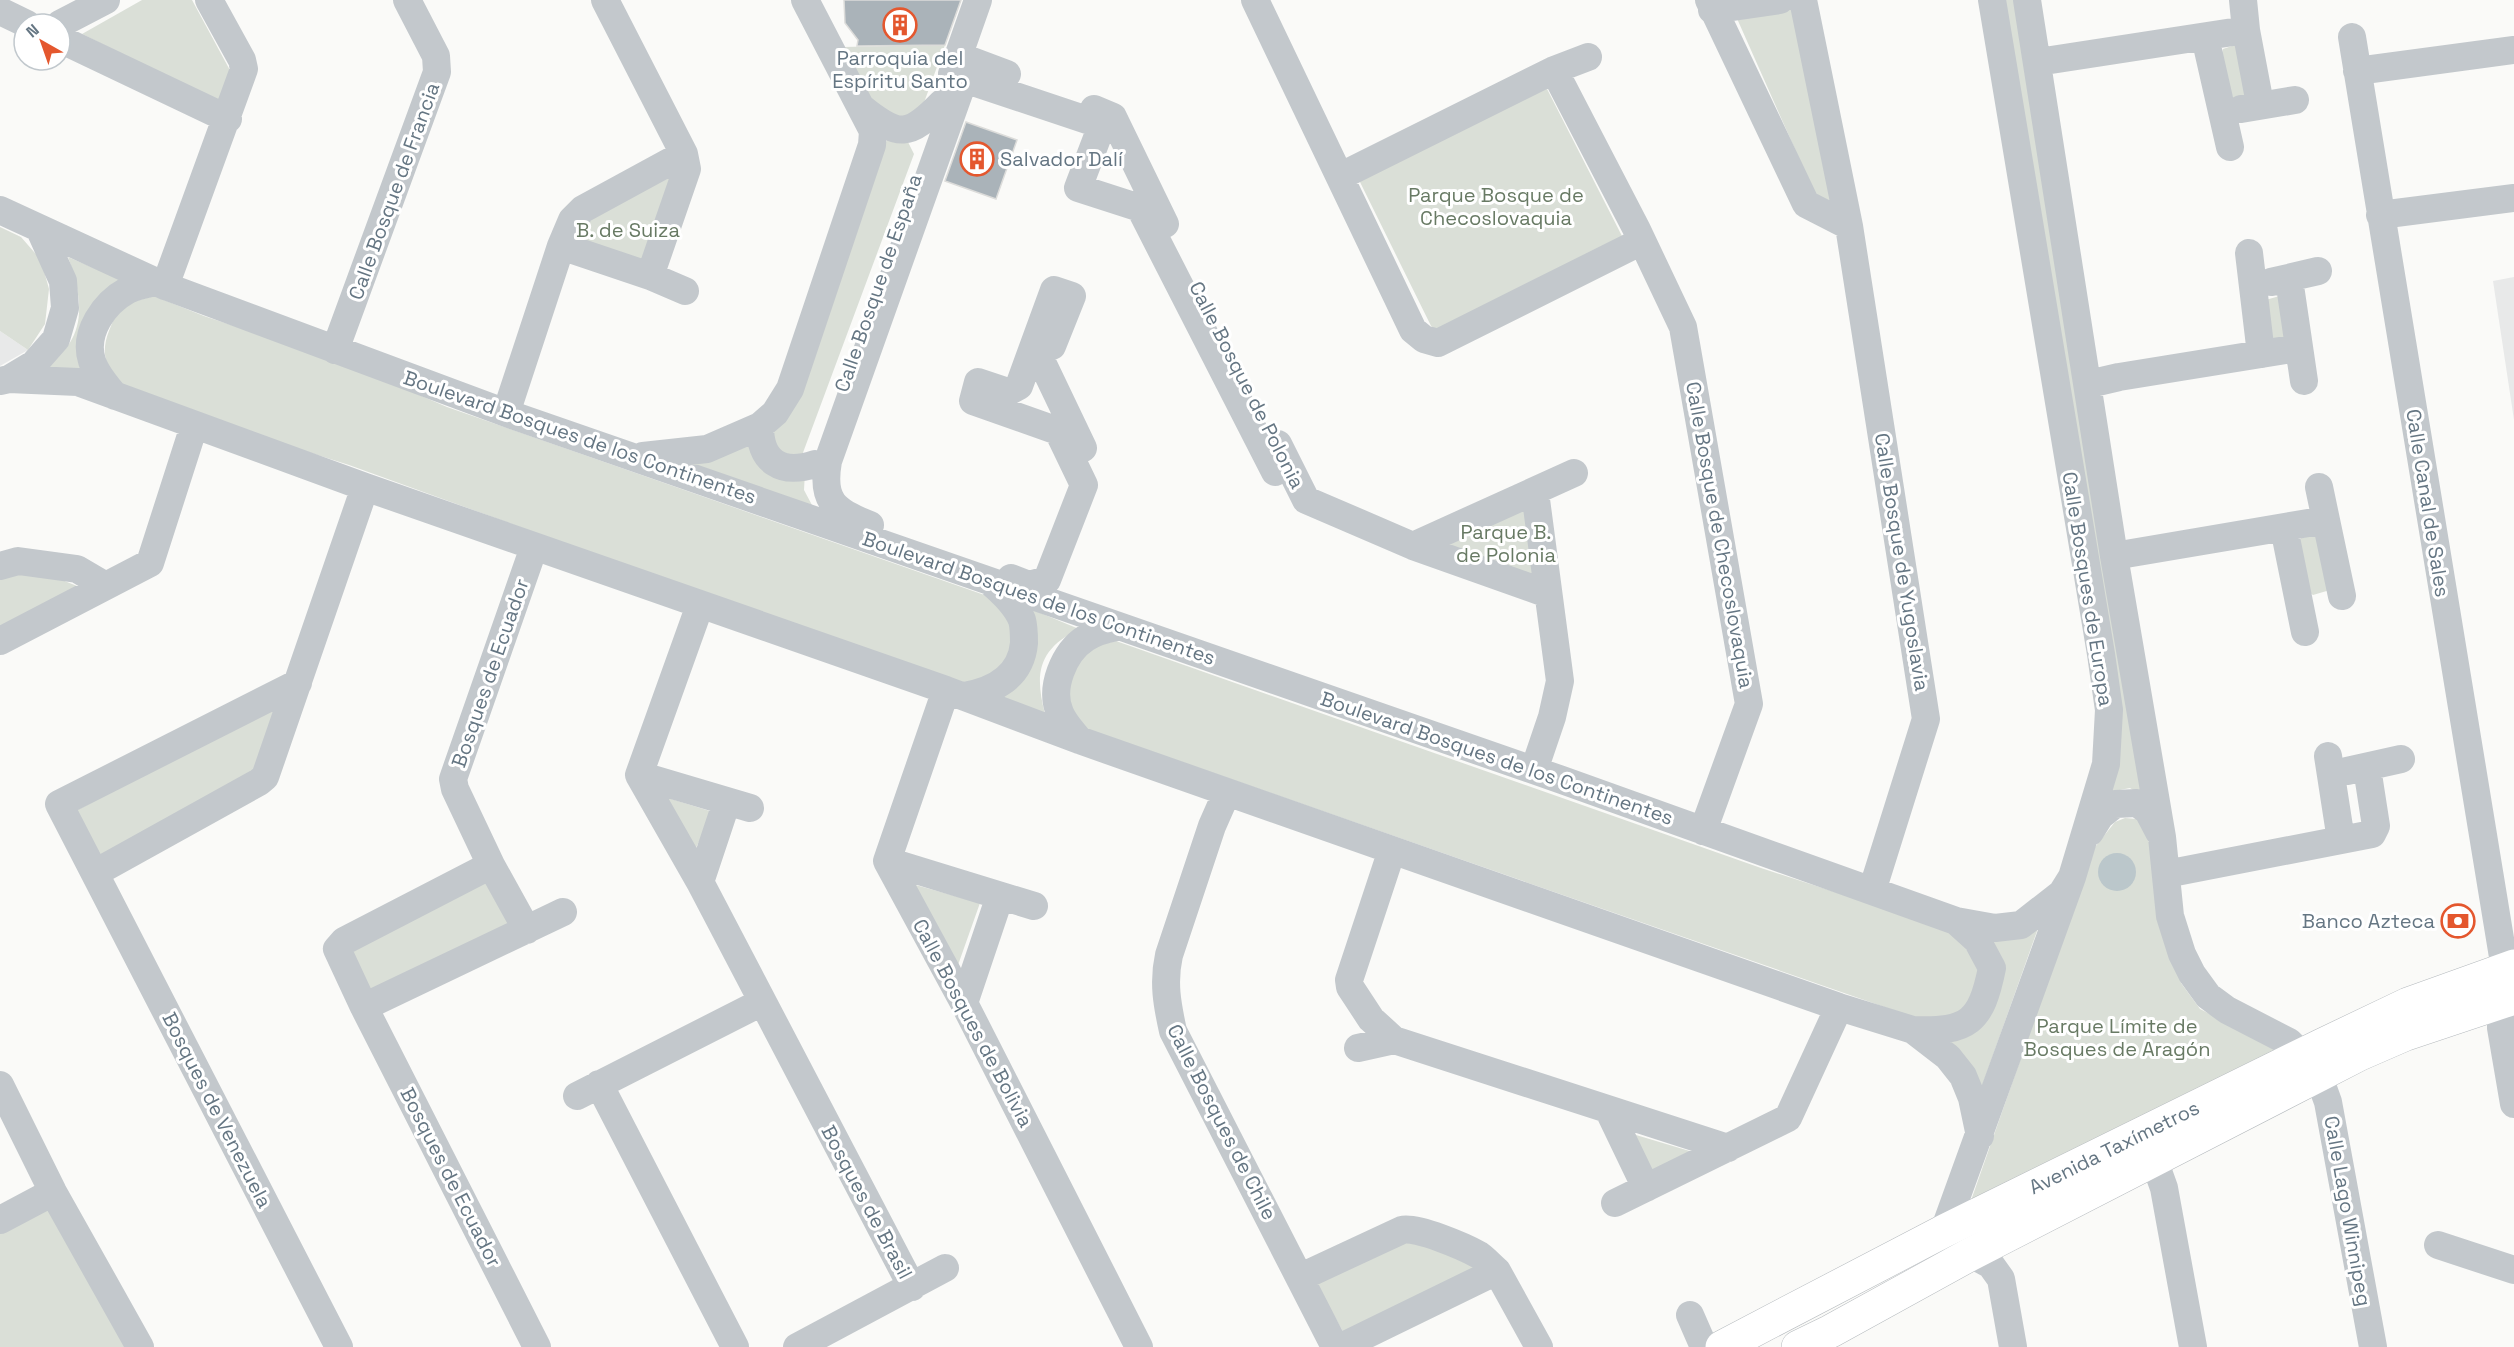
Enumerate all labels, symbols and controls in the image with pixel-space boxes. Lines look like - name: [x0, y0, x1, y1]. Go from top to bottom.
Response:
- building icon: Parroquia del Espíritu Santo: [882, 7, 918, 43]
- north arrow: [12, 12, 72, 72]
- text: N: [22, 19, 44, 42]
- place label: Parroquia del Espíritu Santo: [832, 45, 968, 94]
- street label: Calle Bosque de Francia: [343, 79, 445, 303]
- building icon: Salvador Dalí: [959, 141, 995, 177]
- place label: Salvador Dalí: [1000, 146, 1123, 172]
- street label: Calle Bosque de España: [828, 170, 928, 396]
- park label: Parque Bosque de Checoslovaquia: [1408, 182, 1584, 231]
- park label: B. de Suiza: [576, 217, 680, 243]
- street label: Calle Bosque de Polonia: [1183, 277, 1311, 493]
- street label: Boulevard Bosques de los Continentes: [400, 364, 760, 510]
- street label: Calle Bosque de Checoslovaquia: [1680, 380, 1760, 690]
- street label: Calle Canal de Sales: [2400, 407, 2456, 599]
- street label: Calle Bosque de Yugoslavia: [1869, 431, 1935, 693]
- street label: Calle Bosques de Europa: [2057, 470, 2119, 708]
- park label: Parque B. de Polonia: [1456, 519, 1556, 568]
- street label: Boulevard Bosques de los Continentes: [859, 525, 1219, 671]
- street label: Bosques de Ecuador: [445, 575, 535, 771]
- street label: Boulevard Bosques de los Continentes: [1317, 685, 1677, 831]
- bank icon: Banco Azteca: [2440, 903, 2476, 939]
- place label: Banco Azteca: [2302, 908, 2435, 934]
- street label: Calle Bosques de Bolivia: [907, 914, 1039, 1132]
- street label: Bosques de Venezuela: [156, 1008, 278, 1212]
- park label: Parque Límite de Bosques de Aragón: [2024, 1013, 2210, 1062]
- street label: Calle Bosques de Chile: [1161, 1020, 1283, 1224]
- street label: Bosques de Ecuador: [394, 1083, 508, 1271]
- street label: Avenida Taxímetros: [2024, 1094, 2204, 1200]
- street label: Calle Lago Winnipeg: [2318, 1114, 2378, 1308]
- street label: Bosques de Brasil: [815, 1120, 919, 1284]

